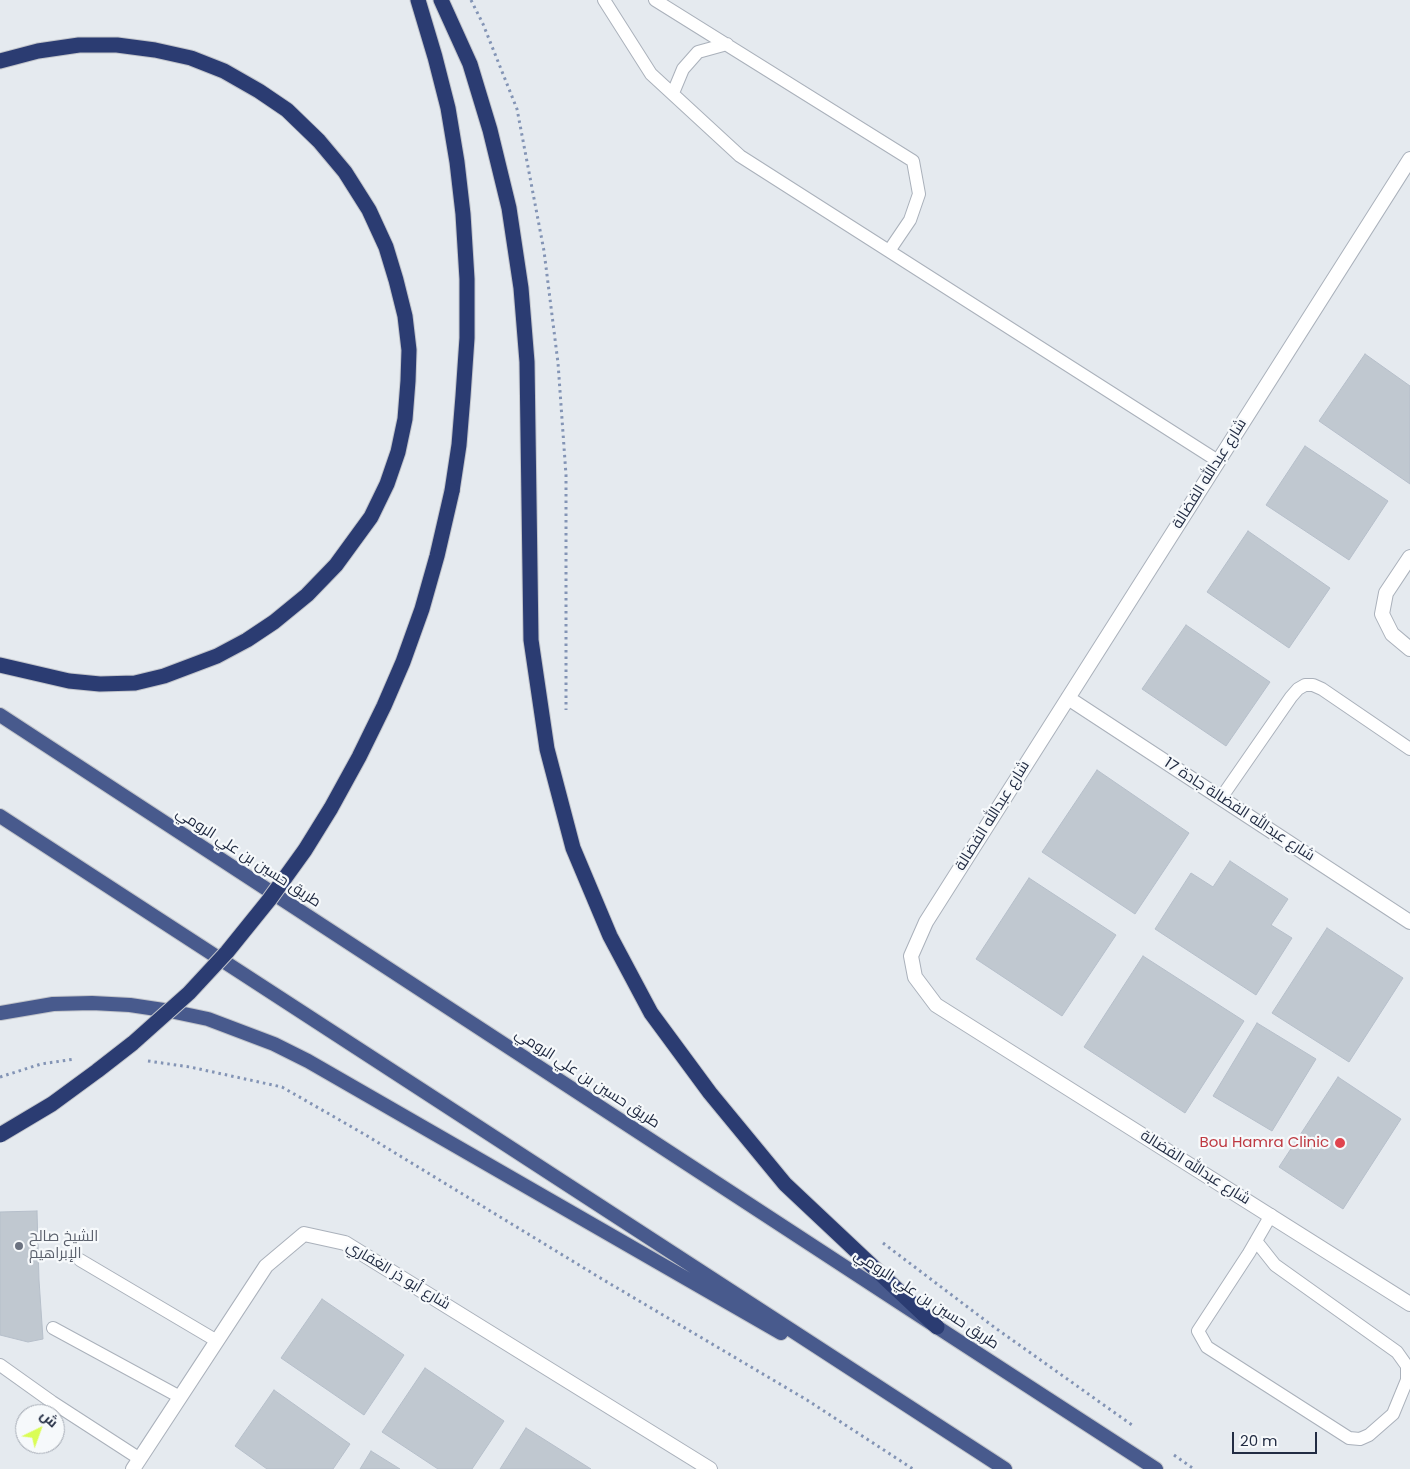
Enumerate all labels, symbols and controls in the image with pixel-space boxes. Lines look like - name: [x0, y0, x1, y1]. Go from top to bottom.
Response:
- street label: شارع عبدالله الفضالة: [1169, 416, 1251, 532]
- street label: شارع عبدالله الفضالة جادة 17: [1160, 755, 1318, 865]
- street label: شارع عبدالله الفضالة: [952, 758, 1034, 874]
- street label: طريق حسين بن علي الرومي: [172, 804, 324, 912]
- street label: طريق حسين بن علي الرومي: [511, 1025, 663, 1133]
- street label: شارع عبدالله الفضالة: [1137, 1127, 1253, 1209]
- place label: Bou Hamra Clinic: [1200, 1134, 1329, 1152]
- marker: Bou Hamra Clinic: [1333, 1136, 1347, 1150]
- place label: الشيخ صالح الإبراهيم: [29, 1228, 98, 1263]
- street label: شارع أبو ذر الغفاري: [343, 1238, 453, 1314]
- marker: الشيخ صالح الإبراهيم: [13, 1240, 25, 1252]
- street label: طريق حسين بن علي الرومي: [850, 1246, 1002, 1354]
- north arrow: [15, 1404, 65, 1454]
- text: ش: [36, 1405, 63, 1432]
- scale bar: [1235, 1422, 1320, 1454]
- text: 20 m: [1240, 1430, 1278, 1451]

